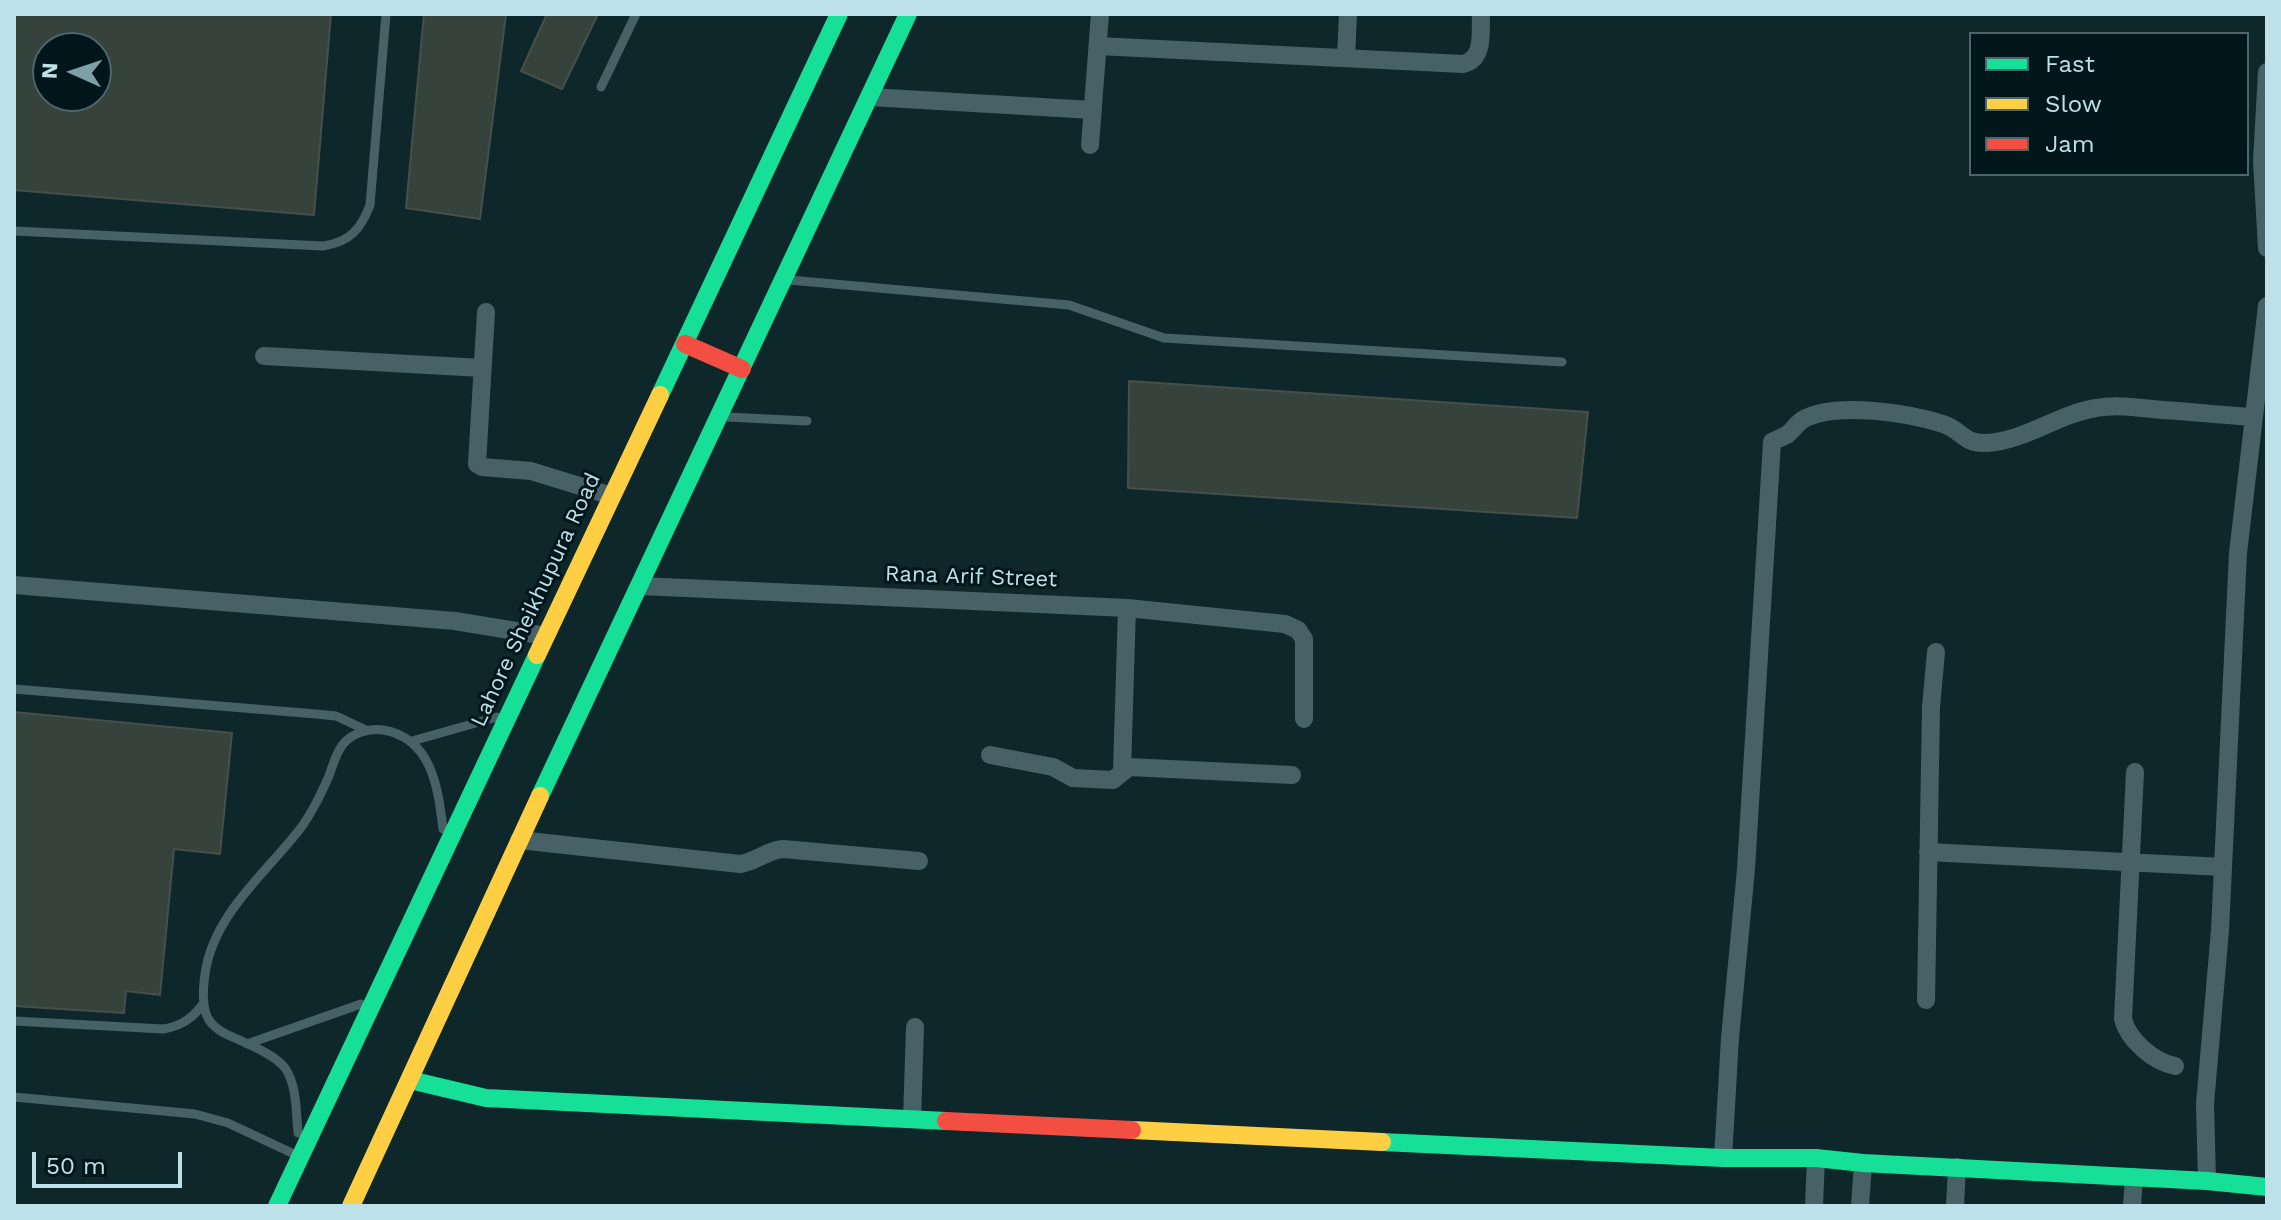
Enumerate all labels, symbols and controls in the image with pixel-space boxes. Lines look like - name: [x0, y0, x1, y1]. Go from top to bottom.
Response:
- north arrow: [32, 32, 112, 112]
- legend: [1969, 32, 2249, 176]
- text: Fast: [2045, 50, 2095, 78]
- text: N: [37, 62, 62, 80]
- text: Slow: [2045, 90, 2102, 118]
- text: Jam: [2045, 130, 2095, 158]
- street label: Lahore Sheikhupura Road: [466, 469, 606, 731]
- street label: Rana Arif Street: [884, 561, 1058, 593]
- scale bar: [36, 1136, 186, 1186]
- text: 50 m: [46, 1152, 106, 1180]

